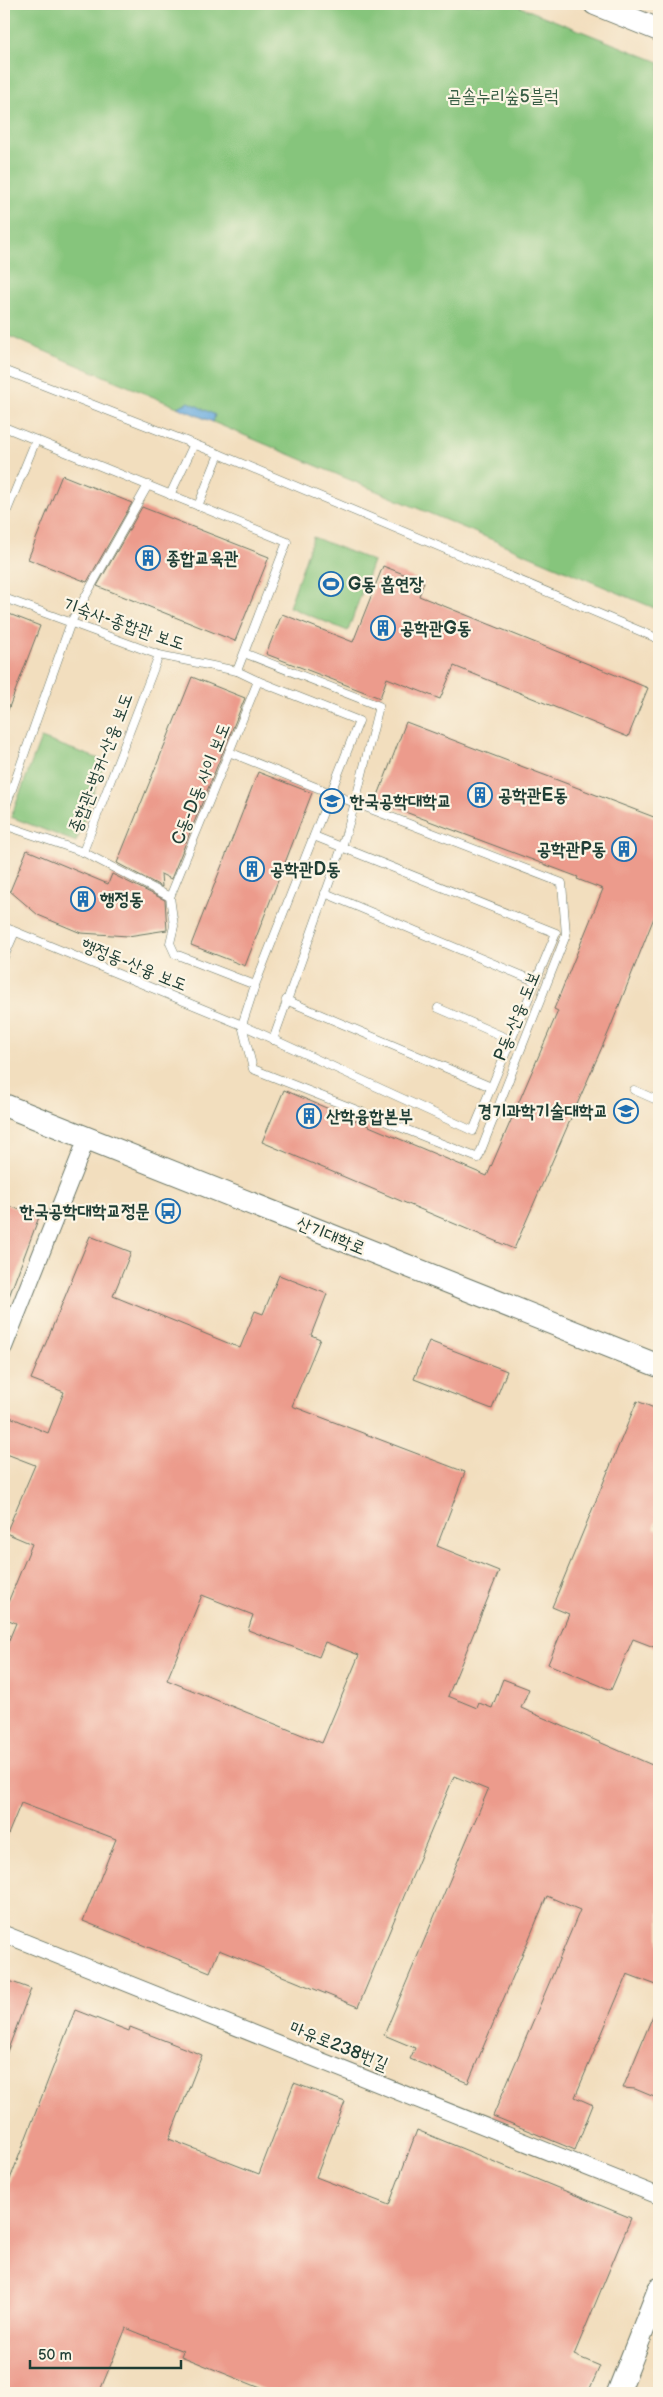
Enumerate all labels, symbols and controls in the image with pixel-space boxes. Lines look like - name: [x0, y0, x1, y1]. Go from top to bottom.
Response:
- park label: 곰솔누리숲5블럭: [447, 86, 559, 107]
- building icon: 종합교육관: [135, 545, 161, 571]
- place label: 종합교육관: [166, 548, 239, 569]
- sports icon: G동 흡연장: [318, 571, 344, 597]
- place label: G동 흡연장: [348, 574, 425, 595]
- street label: 기숙사-종합관 보도: [60, 593, 188, 655]
- building icon: 공학관G동: [370, 615, 396, 641]
- place label: 공학관G동: [400, 618, 471, 639]
- street label: 종합관-벙커-산융 보도: [65, 690, 137, 836]
- street label: C동-D동 사이 보도: [167, 720, 235, 848]
- building icon: 공학관E동: [467, 782, 493, 808]
- place label: 공학관E동: [498, 785, 568, 806]
- school or university icon: 한국공학대학교: [319, 788, 345, 814]
- place label: 한국공학대학교: [349, 791, 451, 812]
- building icon: 공학관P동: [611, 836, 637, 862]
- place label: 공학관P동: [537, 839, 606, 860]
- building icon: 공학관D동: [239, 856, 265, 882]
- place label: 공학관D동: [270, 859, 340, 880]
- building icon: 행정동: [70, 886, 96, 912]
- place label: 행정동: [99, 889, 143, 910]
- street label: 행정동-산융 보도: [78, 934, 190, 996]
- street label: P동-산융 도보: [489, 968, 545, 1064]
- school or university icon: 경기과학기술대학교: [613, 1098, 639, 1124]
- place label: 경기과학기술대학교: [478, 1101, 608, 1122]
- building icon: 산학융합본부: [296, 1103, 322, 1129]
- place label: 산학융합본부: [326, 1106, 413, 1127]
- bus stop icon: 한국공학대학교정문: [155, 1198, 181, 1224]
- place label: 한국공학대학교정문: [19, 1201, 150, 1222]
- street label: 산기대학로: [293, 1213, 369, 1259]
- street label: 마유로238번길: [287, 2017, 392, 2075]
- scale bar: [30, 2337, 181, 2369]
- text: 50 m: [38, 2346, 72, 2365]

